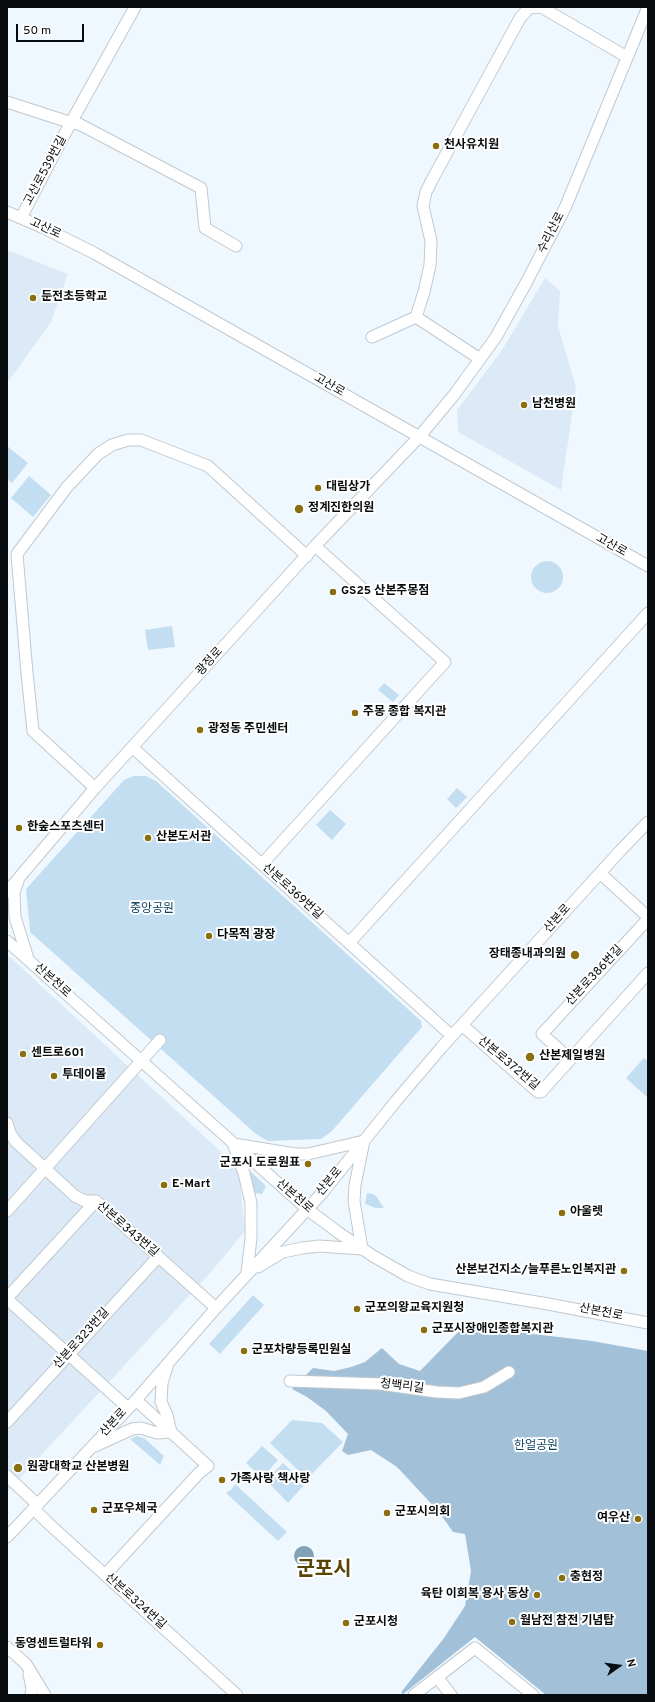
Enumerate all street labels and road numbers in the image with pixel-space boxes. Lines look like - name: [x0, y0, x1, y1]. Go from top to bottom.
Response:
- street label: 고산로539번길: [22, 134, 70, 208]
- street label: 수리산로: [536, 210, 568, 256]
- street label: 고산로: [27, 215, 63, 243]
- street label: 고산로: [311, 371, 347, 401]
- street label: 고산로: [593, 532, 629, 560]
- street label: 광정로: [194, 645, 226, 679]
- street label: 산본로369번길: [259, 861, 325, 923]
- street label: 산본로: [542, 902, 574, 936]
- street label: 산본로386번길: [564, 943, 626, 1009]
- street label: 산본천로: [31, 961, 73, 1001]
- street label: 산본로372번길: [474, 1034, 542, 1094]
- street label: 산본로: [314, 1165, 346, 1199]
- street label: 산본천로: [273, 1177, 315, 1217]
- street label: 산본로343번길: [93, 1199, 161, 1261]
- street label: 산본천로: [578, 1302, 624, 1324]
- street label: 산본로323번길: [51, 1306, 113, 1372]
- street label: 청백리길: [379, 1377, 425, 1397]
- street label: 산본로: [97, 1406, 131, 1440]
- street label: 산본로324번길: [102, 1571, 168, 1633]

